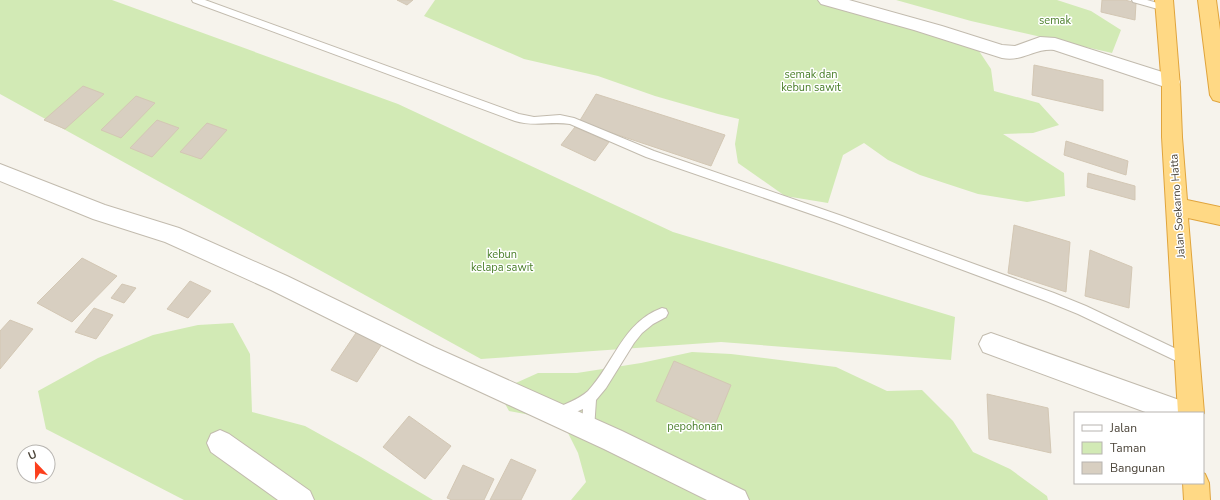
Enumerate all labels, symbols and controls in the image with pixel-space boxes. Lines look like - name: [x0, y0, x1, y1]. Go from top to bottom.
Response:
- park label: semak: [1039, 13, 1071, 28]
- park label: semak dan kebun sawit: [781, 67, 841, 95]
- street label: Jalan Soekarno Hatta: [1166, 153, 1189, 259]
- park label: kebun kelapa sawit: [471, 247, 533, 275]
- legend: [1074, 412, 1204, 484]
- park label: pepohonan: [667, 419, 723, 434]
- text: Jalan: [1109, 420, 1137, 436]
- text: Taman: [1110, 440, 1146, 456]
- north arrow: [16, 444, 56, 484]
- text: U: [26, 447, 39, 464]
- text: Bangunan: [1110, 460, 1165, 476]

